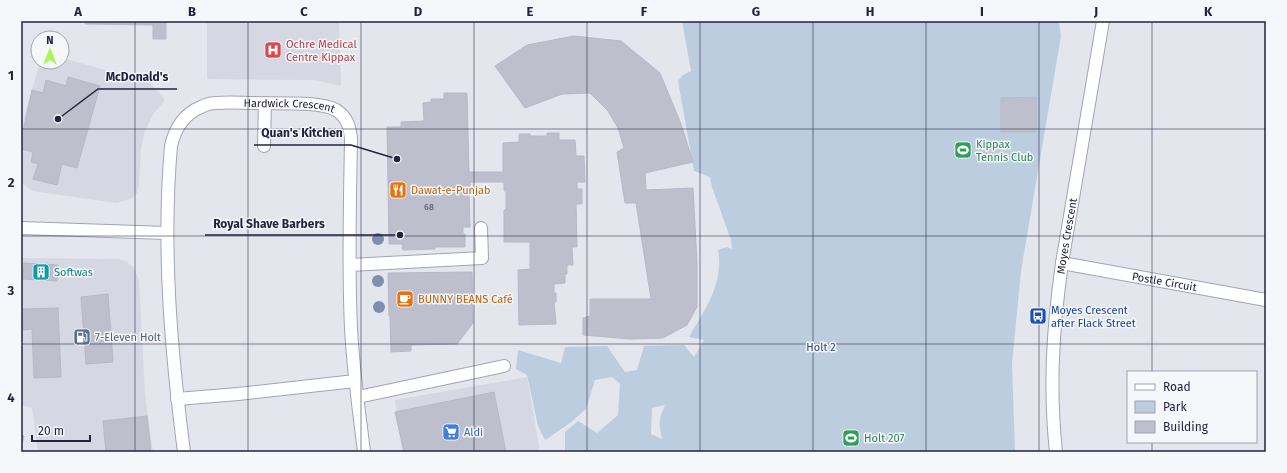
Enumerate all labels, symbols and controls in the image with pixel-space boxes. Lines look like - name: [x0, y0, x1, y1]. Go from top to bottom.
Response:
- text: A: [73, 4, 82, 19]
- text: B: [188, 4, 196, 19]
- text: C: [300, 4, 308, 19]
- text: D: [414, 4, 423, 19]
- text: E: [527, 4, 534, 19]
- text: F: [641, 4, 648, 19]
- text: G: [752, 4, 760, 19]
- text: H: [866, 4, 874, 19]
- text: I: [980, 4, 984, 19]
- text: J: [1093, 4, 1098, 19]
- text: K: [1204, 4, 1213, 19]
- north arrow: [30, 30, 70, 70]
- text: N: [46, 34, 54, 47]
- place label: Ochre Medical Centre Kippax: [286, 38, 357, 64]
- hospital icon: Ochre Medical Centre Kippax: [263, 40, 283, 60]
- callout: McDonald's: [98, 65, 177, 89]
- text: 1: [8, 68, 14, 83]
- text: McDonald's: [106, 70, 169, 84]
- street label: Hardwick Crescent: [243, 96, 337, 115]
- callout: Quan's Kitchen: [254, 121, 351, 145]
- text: Quan's Kitchen: [261, 126, 343, 140]
- place label: Kippax Tennis Club: [976, 138, 1033, 164]
- sports icon: Kippax Tennis Club: [953, 140, 973, 160]
- text: 2: [8, 175, 15, 190]
- restaurant icon: Dawat-e-Punjab: [388, 180, 408, 200]
- place label: Dawat-e-Punjab: [411, 184, 491, 197]
- street label: Moyes Crescent: [1054, 197, 1079, 275]
- house number: 68: [424, 202, 434, 212]
- callout: Royal Shave Barbers: [205, 211, 333, 235]
- text: Royal Shave Barbers: [213, 217, 325, 231]
- building icon: Softwas: [31, 262, 51, 282]
- place label: Softwas: [54, 266, 93, 279]
- street label: Postle Circuit: [1131, 269, 1198, 294]
- text: 3: [7, 283, 15, 298]
- cafe icon: BUNNY BEANS Café: [395, 289, 415, 309]
- place label: BUNNY BEANS Café: [418, 293, 513, 306]
- place label: Moyes Crescent after Flack Street: [1051, 304, 1136, 330]
- bus stop icon: Moyes Crescent after Flack Street: [1028, 306, 1048, 326]
- fuel station icon: 7-Eleven Holt: [72, 327, 92, 347]
- place label: 7-Eleven Holt: [95, 331, 161, 344]
- park label: Holt 2: [806, 341, 836, 354]
- legend: [1127, 371, 1257, 443]
- text: Road: [1163, 380, 1191, 394]
- text: 4: [7, 390, 15, 405]
- text: Park: [1163, 400, 1187, 414]
- scale bar: [32, 417, 90, 443]
- text: Building: [1163, 420, 1209, 434]
- supermarket icon: Aldi: [441, 422, 461, 442]
- text: 20 m: [38, 424, 64, 438]
- place label: Aldi: [464, 426, 483, 439]
- sports icon: Holt 207: [841, 428, 861, 448]
- place label: Holt 207: [864, 432, 904, 445]

